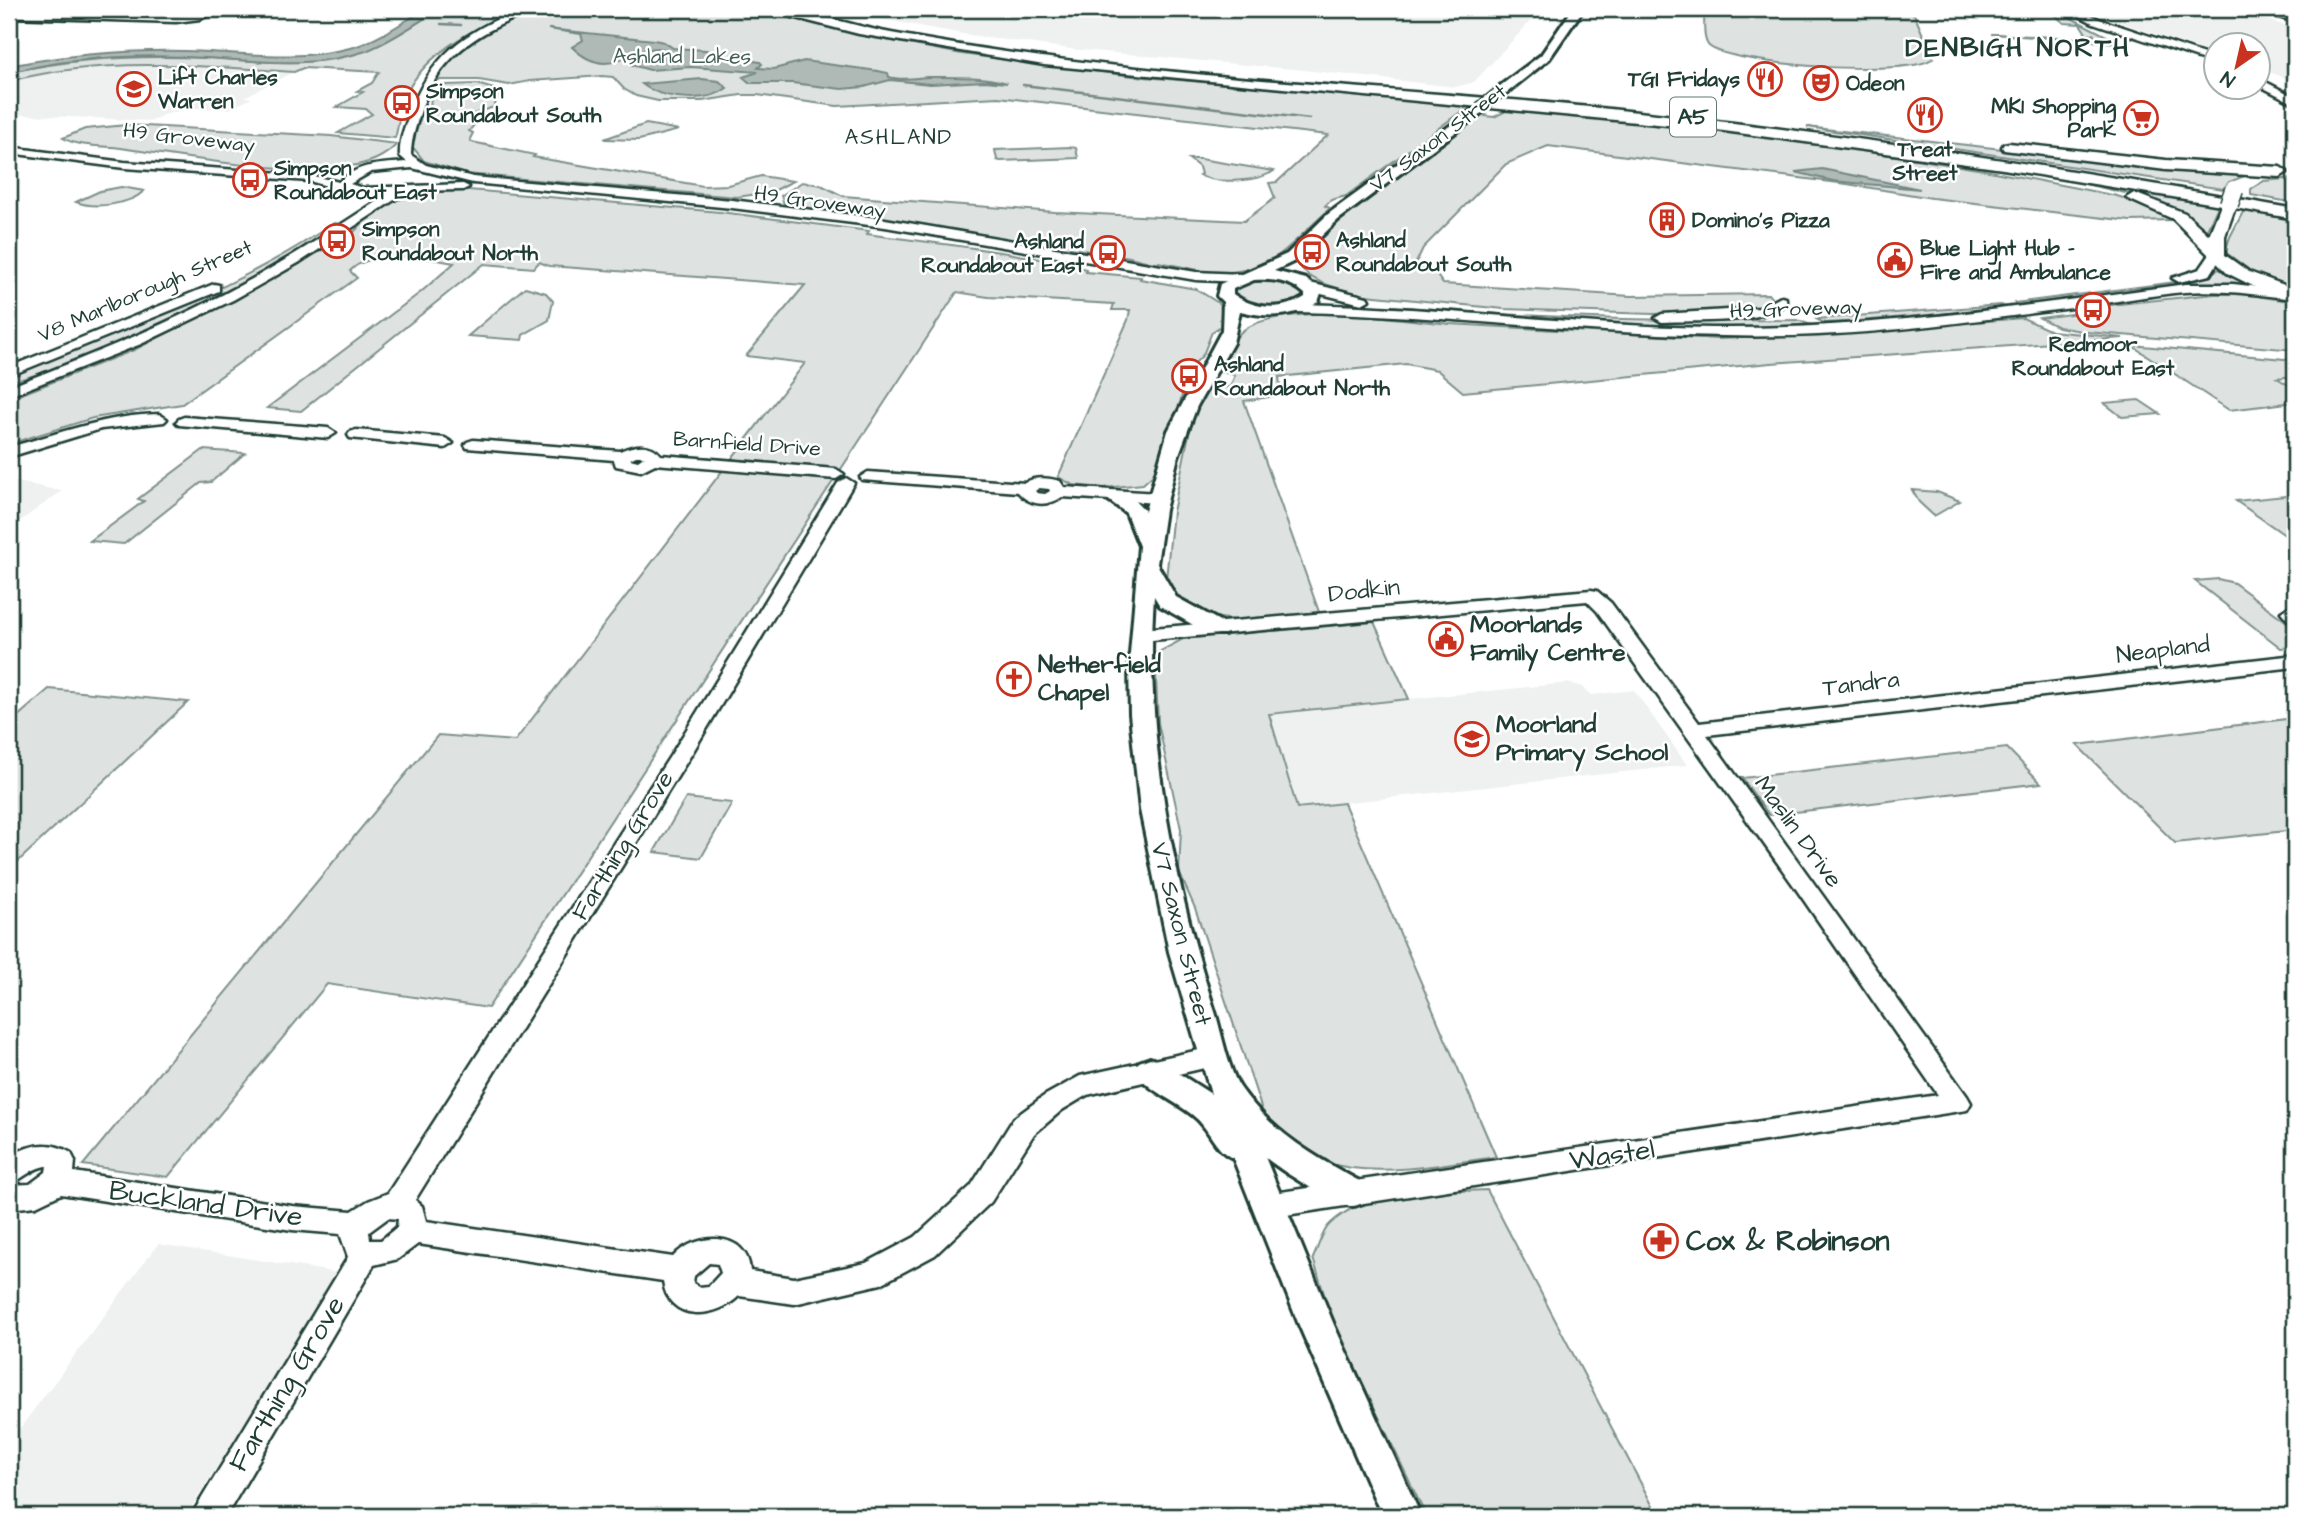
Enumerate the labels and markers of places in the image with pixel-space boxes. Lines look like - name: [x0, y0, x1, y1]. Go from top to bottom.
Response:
- restaurant icon: TGI Fridays: [1746, 60, 1784, 98]
- place label: Lift Charles Warren: [157, 63, 278, 116]
- theatre icon: Odeon: [1802, 64, 1840, 102]
- place label: TGI Fridays: [1627, 65, 1740, 97]
- place label: Odeon: [1846, 69, 1905, 98]
- school or university icon: Lift Charles Warren: [115, 70, 153, 108]
- place label: Simpson Roundabout South: [425, 77, 602, 130]
- bus stop icon: Simpson Roundabout South: [383, 84, 421, 122]
- place label: MK1 Shopping Park: [1991, 92, 2116, 145]
- restaurant icon: Treat Street: [1906, 96, 1944, 134]
- supermarket icon: MK1 Shopping Park: [2122, 99, 2160, 137]
- place label: Treat Street: [1892, 135, 1958, 188]
- place label: Simpson Roundabout East: [273, 154, 437, 207]
- bus stop icon: Simpson Roundabout East: [231, 161, 269, 199]
- building icon: Domino's Pizza: [1648, 201, 1686, 239]
- place label: Domino's Pizza: [1692, 206, 1830, 235]
- place label: Simpson Roundabout North: [361, 215, 539, 268]
- bus stop icon: Simpson Roundabout North: [318, 222, 356, 260]
- place label: Ashland Roundabout South: [1336, 226, 1512, 279]
- place label: Ashland Roundabout East: [921, 227, 1085, 280]
- bus stop icon: Ashland Roundabout South: [1293, 233, 1331, 271]
- bus stop icon: Ashland Roundabout East: [1089, 234, 1127, 272]
- place label: Blue Light Hub - Fire and Ambulance: [1920, 234, 2111, 287]
- public building icon: Blue Light Hub - Fire and Ambulance: [1876, 241, 1914, 279]
- bus stop icon: Redmoor Roundabout East: [2074, 291, 2112, 329]
- place label: Redmoor Roundabout East: [2012, 330, 2175, 383]
- place label: Ashland Roundabout North: [1214, 350, 1391, 403]
- bus stop icon: Ashland Roundabout North: [1170, 357, 1208, 395]
- place label: Moorlands Family Centre: [1470, 608, 1626, 672]
- public building icon: Moorlands Family Centre: [1427, 620, 1465, 658]
- place label: Netherfield Chapel: [1038, 648, 1161, 710]
- church icon: Netherfield Chapel: [995, 660, 1033, 698]
- place label: Moorland Primary School: [1496, 708, 1669, 772]
- school or university icon: Moorland Primary School: [1453, 720, 1491, 758]
- pharmacy icon: Cox & Robinson: [1642, 1222, 1680, 1260]
- place label: Cox & Robinson: [1686, 1222, 1889, 1261]

